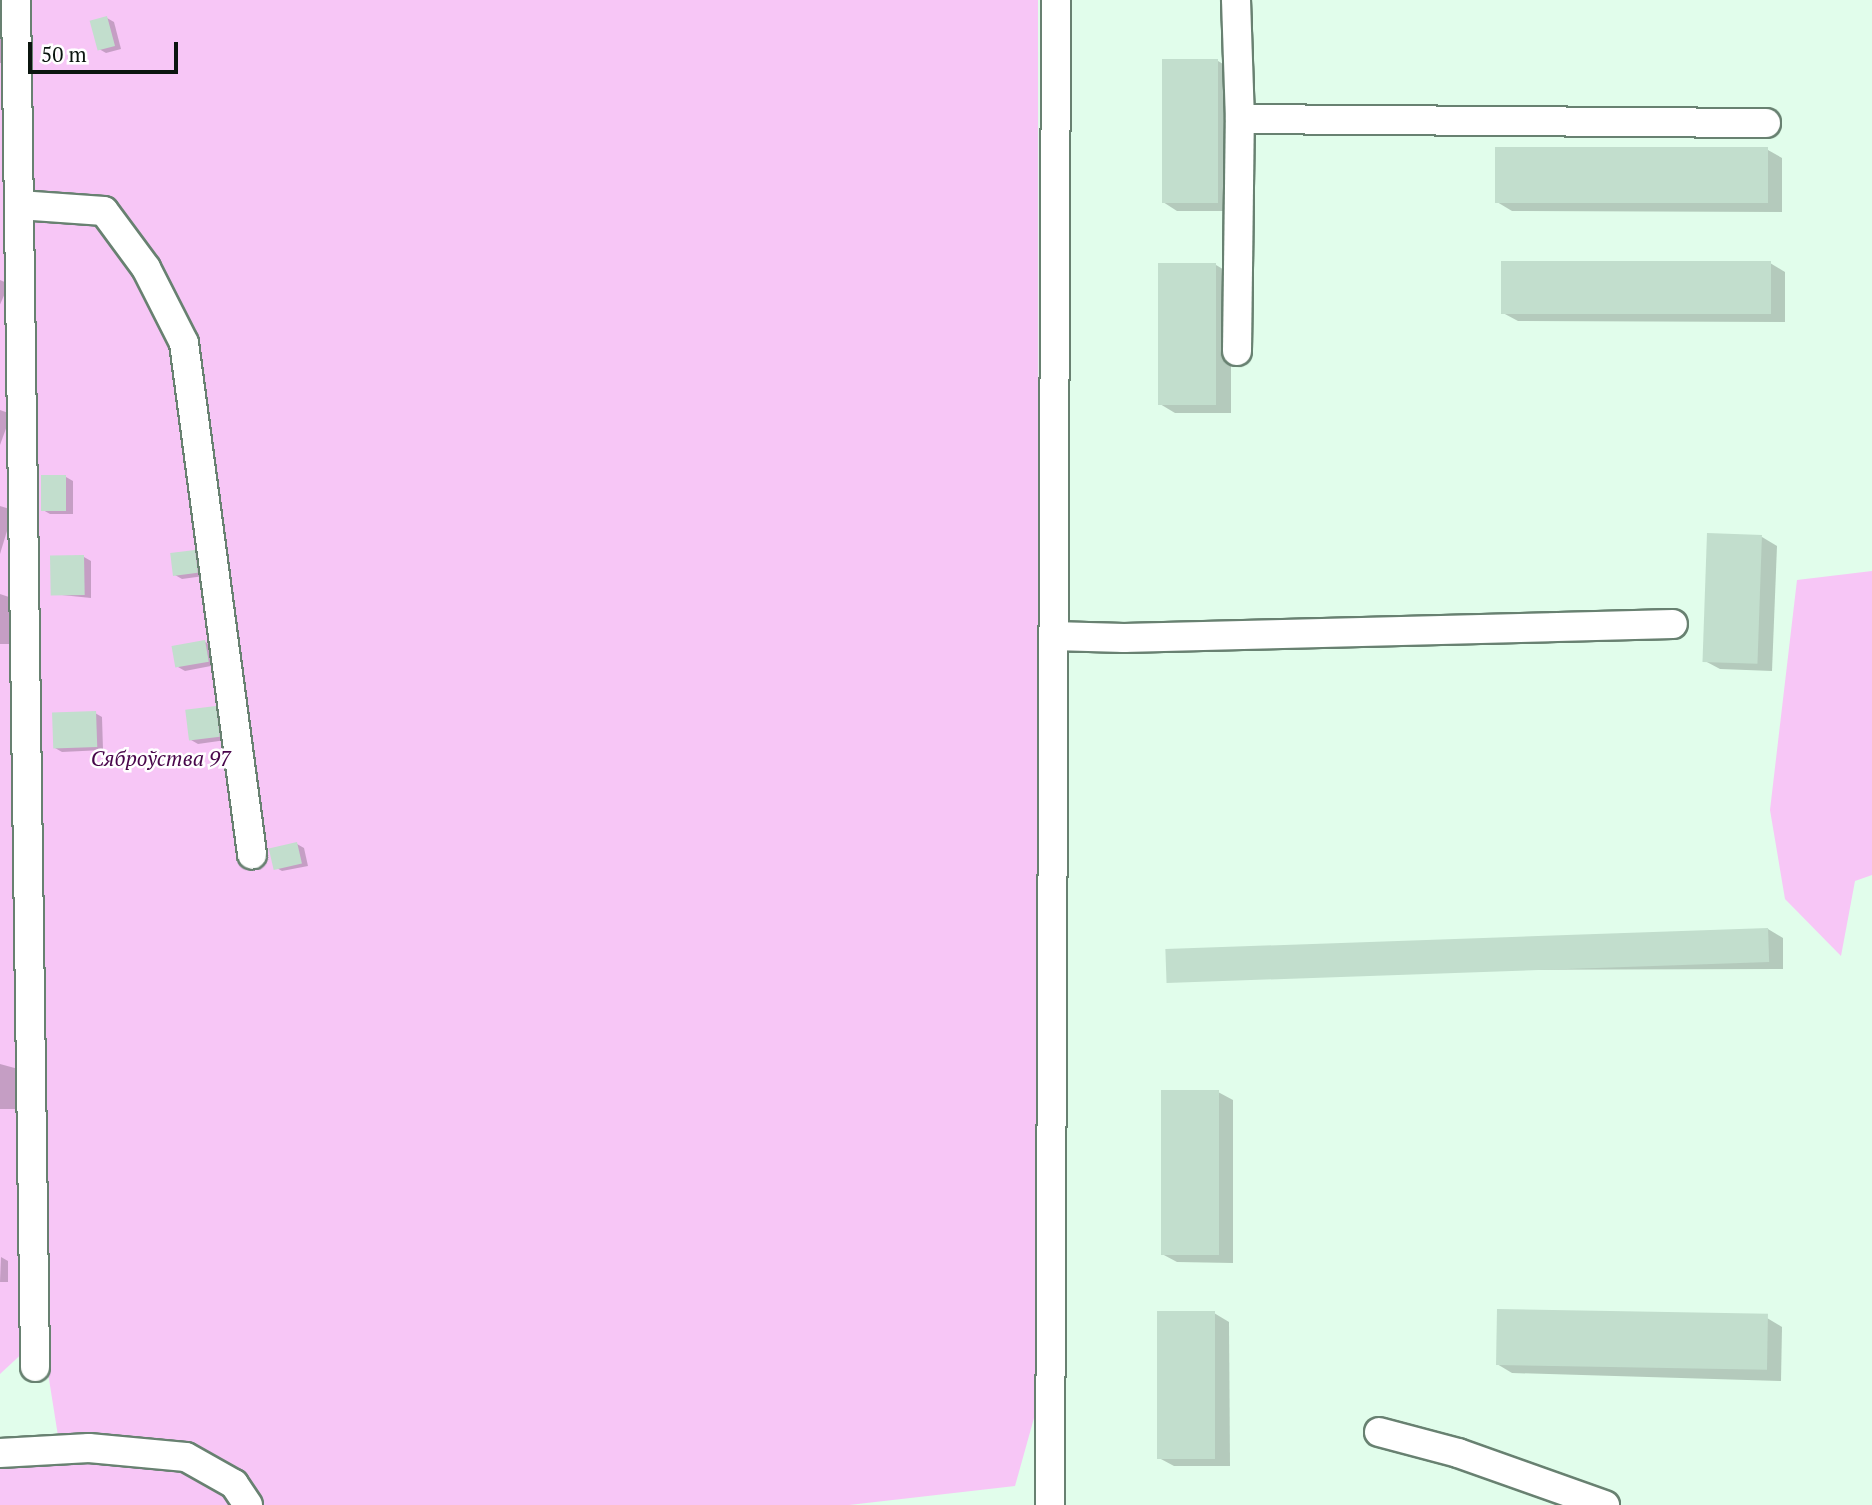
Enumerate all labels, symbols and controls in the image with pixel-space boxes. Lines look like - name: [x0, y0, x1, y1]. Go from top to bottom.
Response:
- scale bar: [32, 28, 182, 72]
- text: 50 m: [41, 40, 87, 68]
- park label: Сяброўства 97: [91, 745, 231, 771]

